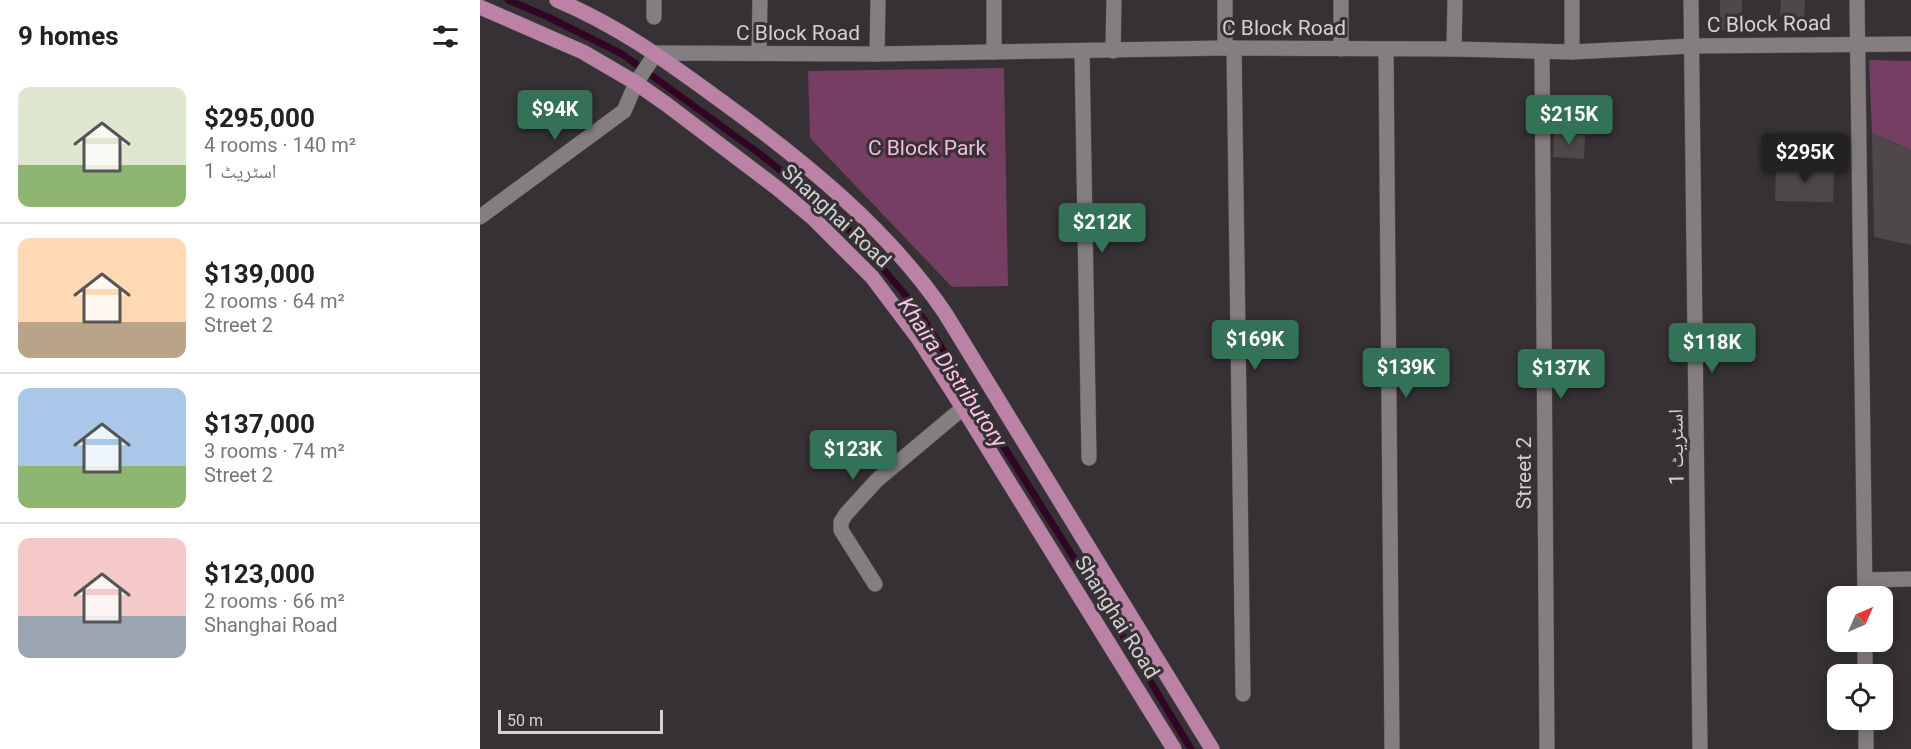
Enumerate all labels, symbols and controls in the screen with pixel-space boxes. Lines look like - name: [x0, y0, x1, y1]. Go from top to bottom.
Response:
- street label: C Block Road: [1707, 11, 1831, 37]
- street label: C Block Road: [1222, 16, 1346, 40]
- icon: filters: [429, 20, 462, 53]
- text: 9 homes: [18, 21, 119, 51]
- street label: C Block Road: [736, 21, 860, 45]
- pin: $94K: [519, 90, 591, 141]
- pin: $215K: [1527, 95, 1611, 146]
- text: $94K: [531, 97, 579, 121]
- text: $215K: [1540, 102, 1598, 126]
- text: $295,000: [204, 103, 315, 133]
- icon: home: [66, 111, 138, 183]
- text: 4 rooms · 140 m²: [204, 133, 356, 157]
- pin: $295K: [1763, 133, 1847, 184]
- park label: C Block Park: [868, 136, 986, 160]
- text: $295K: [1776, 140, 1834, 164]
- text: اسٹریٹ 1: [204, 159, 277, 183]
- street label: Shanghai Road: [776, 159, 896, 273]
- pin: $212K: [1060, 203, 1144, 254]
- text: $212K: [1073, 210, 1131, 234]
- text: $139,000: [204, 259, 315, 289]
- icon: home: [66, 262, 138, 334]
- text: 2 rooms · 64 m²: [204, 289, 345, 313]
- water label: Khaira Distributory: [893, 293, 1013, 453]
- text: Street 2: [204, 313, 273, 337]
- pin: $169K: [1213, 320, 1297, 371]
- pin: $118K: [1670, 323, 1754, 374]
- text: $169K: [1226, 327, 1284, 351]
- text: $118K: [1683, 330, 1741, 354]
- pin: $139K: [1364, 348, 1448, 399]
- pin: $137K: [1519, 349, 1603, 400]
- text: $139K: [1377, 355, 1435, 379]
- text: $137K: [1532, 356, 1590, 380]
- text: $137,000: [204, 409, 315, 439]
- street label: اسٹریٹ 1: [1663, 409, 1689, 485]
- icon: home: [66, 412, 138, 484]
- pin: $123K: [811, 430, 895, 481]
- text: $123K: [824, 437, 882, 461]
- street label: Street 2: [1512, 437, 1536, 509]
- text: 3 rooms · 74 m²: [204, 439, 345, 463]
- text: Street 2: [204, 463, 273, 487]
- street label: Shanghai Road: [1070, 551, 1164, 683]
- text: $123,000: [204, 559, 315, 589]
- icon: home: [66, 562, 138, 634]
- north arrow: [1827, 586, 1893, 652]
- map controls: [1827, 586, 1893, 730]
- text: 2 rooms · 66 m²: [204, 589, 345, 613]
- text: Shanghai Road: [204, 613, 338, 637]
- button: locate: [1827, 664, 1893, 730]
- scale bar: [498, 707, 663, 734]
- text: 50 m: [507, 711, 543, 730]

